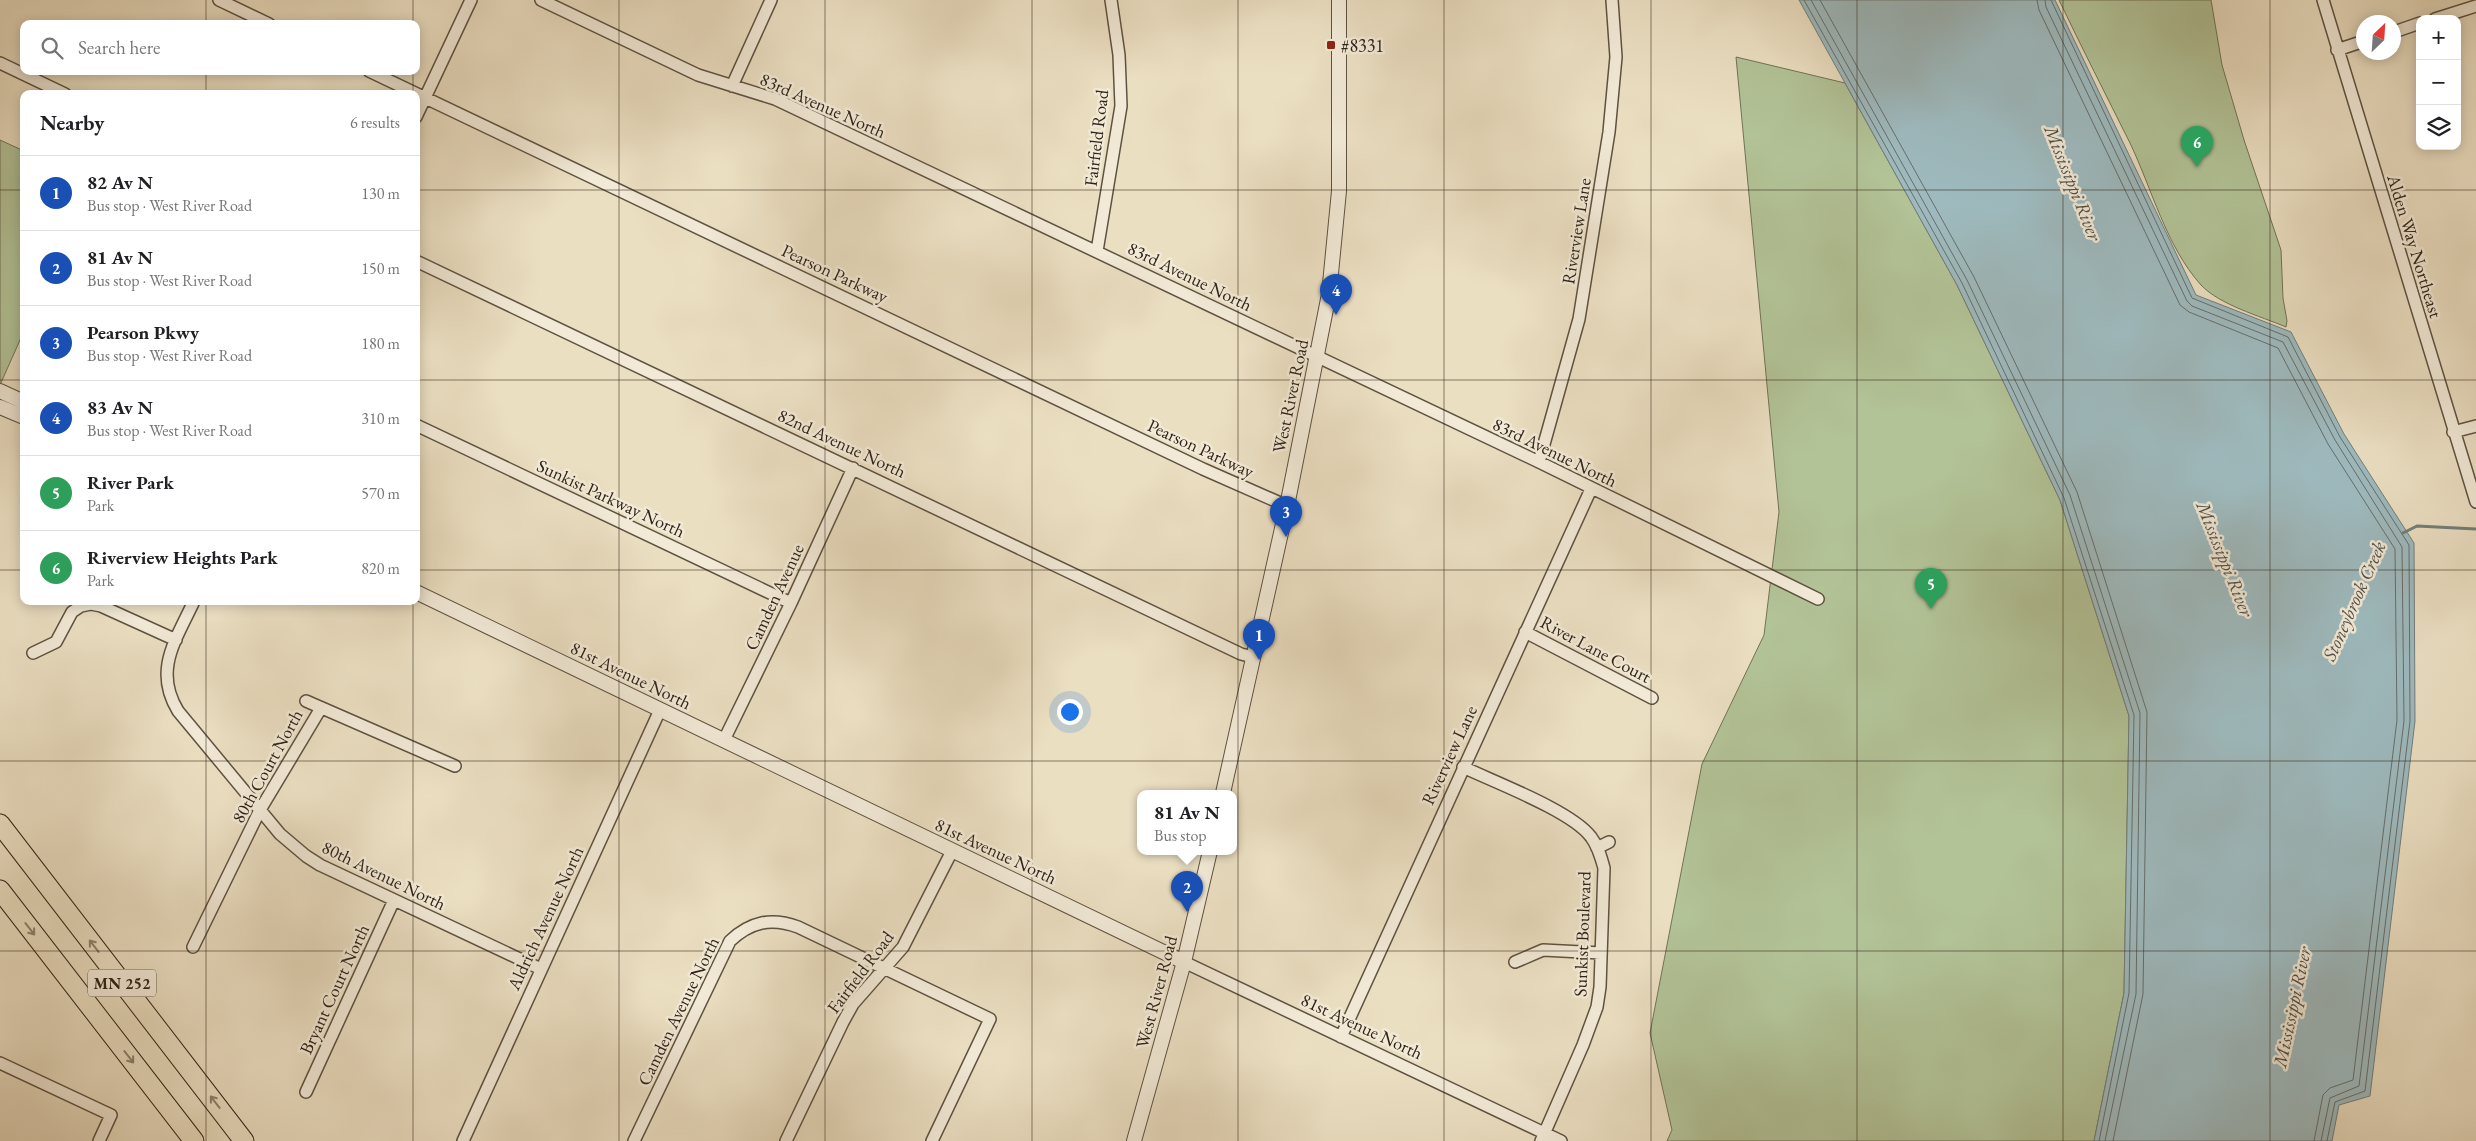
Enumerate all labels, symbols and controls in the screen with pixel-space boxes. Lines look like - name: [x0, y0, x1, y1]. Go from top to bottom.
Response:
- north arrow: [2356, 15, 2401, 60]
- map controls: [2416, 15, 2461, 150]
- button: +: [2416, 15, 2461, 60]
- search box: [20, 20, 420, 75]
- icon: search: [38, 34, 66, 62]
- place label: #8331: [1341, 34, 1384, 57]
- text: Search here: [78, 35, 160, 60]
- marker: #8331: [1325, 39, 1337, 51]
- button: −: [2416, 60, 2461, 105]
- street label: 83rd Avenue North: [756, 67, 890, 143]
- street label: Fairfield Road: [1079, 87, 1113, 188]
- button: layers: [2416, 105, 2461, 150]
- text: Nearby: [40, 109, 104, 136]
- text: 6 results: [350, 112, 400, 133]
- water label: Mississippi River: [2038, 121, 2108, 245]
- pin: 6: [2181, 126, 2213, 167]
- text: 82 Av N: [87, 170, 153, 195]
- street label: Alden Way Northeast: [2382, 170, 2448, 321]
- street label: Riverview Lane: [1556, 176, 1596, 286]
- text: 1: [52, 183, 60, 204]
- text: 130 m: [361, 183, 400, 204]
- text: Bus stop · West River Road: [87, 195, 252, 216]
- street label: 83rd Avenue North: [1124, 236, 1256, 316]
- street label: Pearson Parkway: [778, 238, 892, 308]
- text: 81 Av N: [87, 245, 153, 270]
- text: 2: [52, 258, 60, 279]
- text: 150 m: [361, 258, 400, 279]
- text: Bus stop · West River Road: [87, 270, 252, 291]
- pin: 4: [1320, 274, 1352, 315]
- text: Pearson Pkwy: [87, 320, 199, 345]
- text: 3: [52, 333, 60, 354]
- text: 180 m: [361, 333, 400, 354]
- street label: West River Road: [1267, 336, 1313, 455]
- text: Bus stop · West River Road: [87, 345, 252, 366]
- text: 83 Av N: [87, 395, 153, 420]
- street label: 82nd Avenue North: [774, 403, 910, 483]
- text: 4: [52, 408, 60, 429]
- text: 310 m: [361, 408, 400, 429]
- street label: 83rd Avenue North: [1489, 412, 1621, 492]
- street label: Pearson Parkway: [1144, 413, 1258, 483]
- text: Bus stop · West River Road: [87, 420, 252, 441]
- street label: Sunkist Parkway North: [533, 454, 689, 542]
- text: River Park: [87, 470, 174, 495]
- text: 5: [52, 483, 60, 504]
- text: 570 m: [361, 483, 400, 504]
- text: Park: [87, 495, 114, 516]
- pin: 3: [1270, 496, 1302, 537]
- water label: Mississippi River: [2190, 497, 2260, 621]
- water label: Stoneybrook Creek: [2316, 537, 2392, 666]
- street label: Camden Avenue: [739, 540, 809, 654]
- text: Riverview Heights Park: [87, 545, 278, 570]
- text: 6: [52, 558, 60, 579]
- text: 820 m: [361, 558, 400, 579]
- pin: 5: [1915, 568, 1947, 609]
- text: Park: [87, 570, 114, 591]
- street label: River Lane Court: [1537, 610, 1656, 688]
- pin: 1: [1243, 619, 1275, 660]
- street label: 81st Avenue North: [567, 636, 695, 714]
- your location: [1057, 699, 1083, 725]
- street label: Riverview Lane: [1416, 702, 1482, 808]
- street label: 80th Court North: [226, 705, 308, 827]
- popup: [1137, 790, 1237, 855]
- text: 81 Av N: [1154, 800, 1220, 825]
- street label: 81st Avenue North: [931, 813, 1061, 889]
- text: Bus stop: [1154, 825, 1207, 846]
- street label: 80th Avenue North: [318, 835, 450, 915]
- street label: Aldrich Avenue North: [501, 843, 588, 994]
- street label: Sunkist Boulevard: [1568, 870, 1596, 997]
- pin: 2: [1171, 871, 1203, 912]
- street label: Bryant Court North: [294, 920, 374, 1058]
- one-way arrow: [24, 922, 35, 935]
- street label: Fairfield Road: [822, 926, 899, 1018]
- street label: West River Road: [1130, 932, 1182, 1051]
- street label: Camden Avenue North: [632, 933, 724, 1089]
- one-way arrow: [89, 939, 99, 953]
- water label: Mississippi River: [2267, 944, 2317, 1070]
- road number: MN 252: [88, 970, 156, 996]
- street label: 81st Avenue North: [1297, 988, 1427, 1064]
- one-way arrow: [124, 1050, 134, 1064]
- one-way arrow: [209, 1096, 220, 1109]

